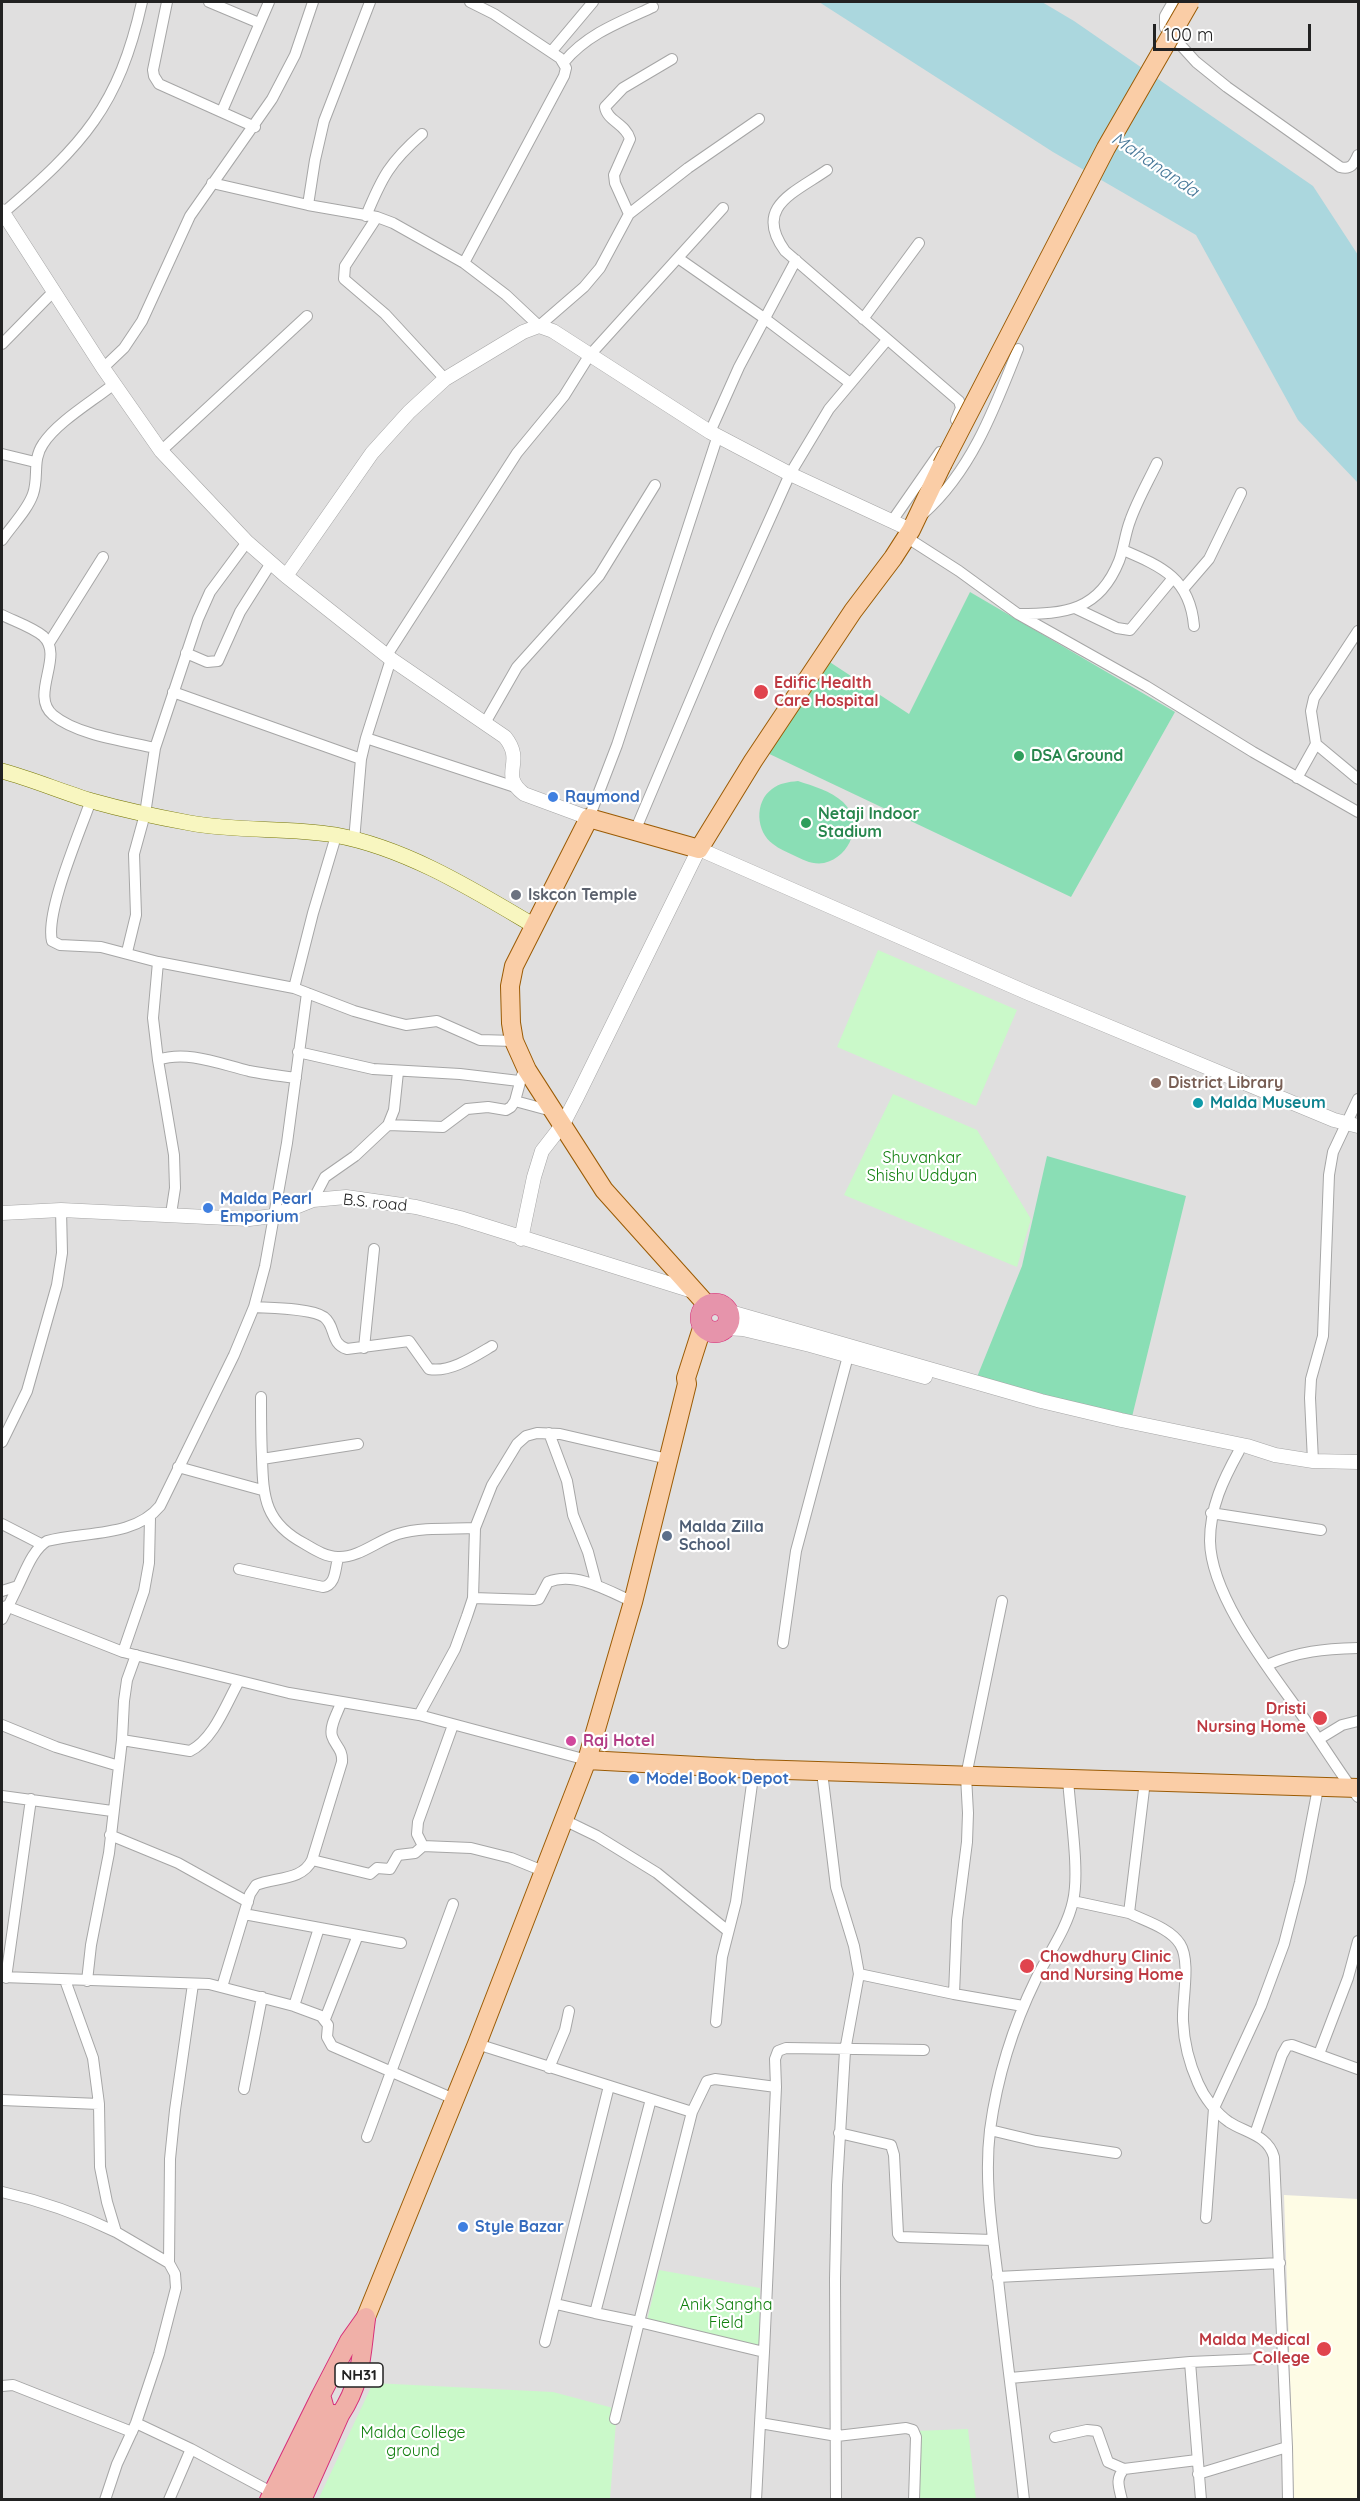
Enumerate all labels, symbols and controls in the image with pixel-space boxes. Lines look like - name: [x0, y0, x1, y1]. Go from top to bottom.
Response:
- scale bar: [1156, 12, 1314, 50]
- text: 100 m: [1164, 23, 1213, 46]
- water label: Mahananda: [1107, 128, 1203, 202]
- place label: Edific Health Care Hospital: [774, 673, 879, 711]
- marker: Edific Health Care Hospital: [752, 683, 770, 701]
- place label: DSA Ground: [1031, 746, 1123, 766]
- marker: DSA Ground: [1012, 749, 1026, 763]
- place label: Raymond: [565, 787, 640, 807]
- marker: Raymond: [546, 790, 560, 804]
- place label: Netaji Indoor Stadium: [818, 804, 919, 842]
- marker: Netaji Indoor Stadium: [799, 816, 813, 830]
- place label: Iskcon Temple: [528, 885, 637, 905]
- marker: Iskcon Temple: [509, 888, 523, 902]
- place label: District Library: [1168, 1073, 1283, 1093]
- marker: District Library: [1149, 1076, 1163, 1090]
- place label: Malda Museum: [1210, 1093, 1326, 1113]
- marker: Malda Museum: [1191, 1096, 1205, 1110]
- park label: Shuvankar Shishu Uddyan: [867, 1148, 977, 1186]
- place label: Malda Pearl Emporium: [220, 1189, 312, 1227]
- street label: B.S. road: [342, 1190, 408, 1216]
- marker: Malda Pearl Emporium: [201, 1201, 215, 1215]
- place label: Malda Zilla School: [679, 1517, 764, 1555]
- marker: Malda Zilla School: [660, 1529, 674, 1543]
- place label: Dristi Nursing Home: [1197, 1699, 1306, 1737]
- marker: Dristi Nursing Home: [1311, 1709, 1329, 1727]
- place label: Raj Hotel: [583, 1731, 655, 1751]
- marker: Raj Hotel: [564, 1734, 578, 1748]
- place label: Model Book Depot: [646, 1769, 789, 1789]
- marker: Model Book Depot: [627, 1772, 641, 1786]
- place label: Chowdhury Clinic and Nursing Home: [1040, 1947, 1184, 1985]
- marker: Chowdhury Clinic and Nursing Home: [1018, 1957, 1036, 1975]
- place label: Style Bazar: [475, 2217, 564, 2237]
- marker: Style Bazar: [456, 2220, 470, 2234]
- park label: Anik Sangha Field: [680, 2295, 772, 2333]
- place label: Malda Medical College: [1199, 2330, 1310, 2368]
- marker: Malda Medical College: [1315, 2340, 1333, 2358]
- road number: NH31: [335, 2363, 383, 2387]
- park label: Malda College ground: [360, 2423, 466, 2461]

